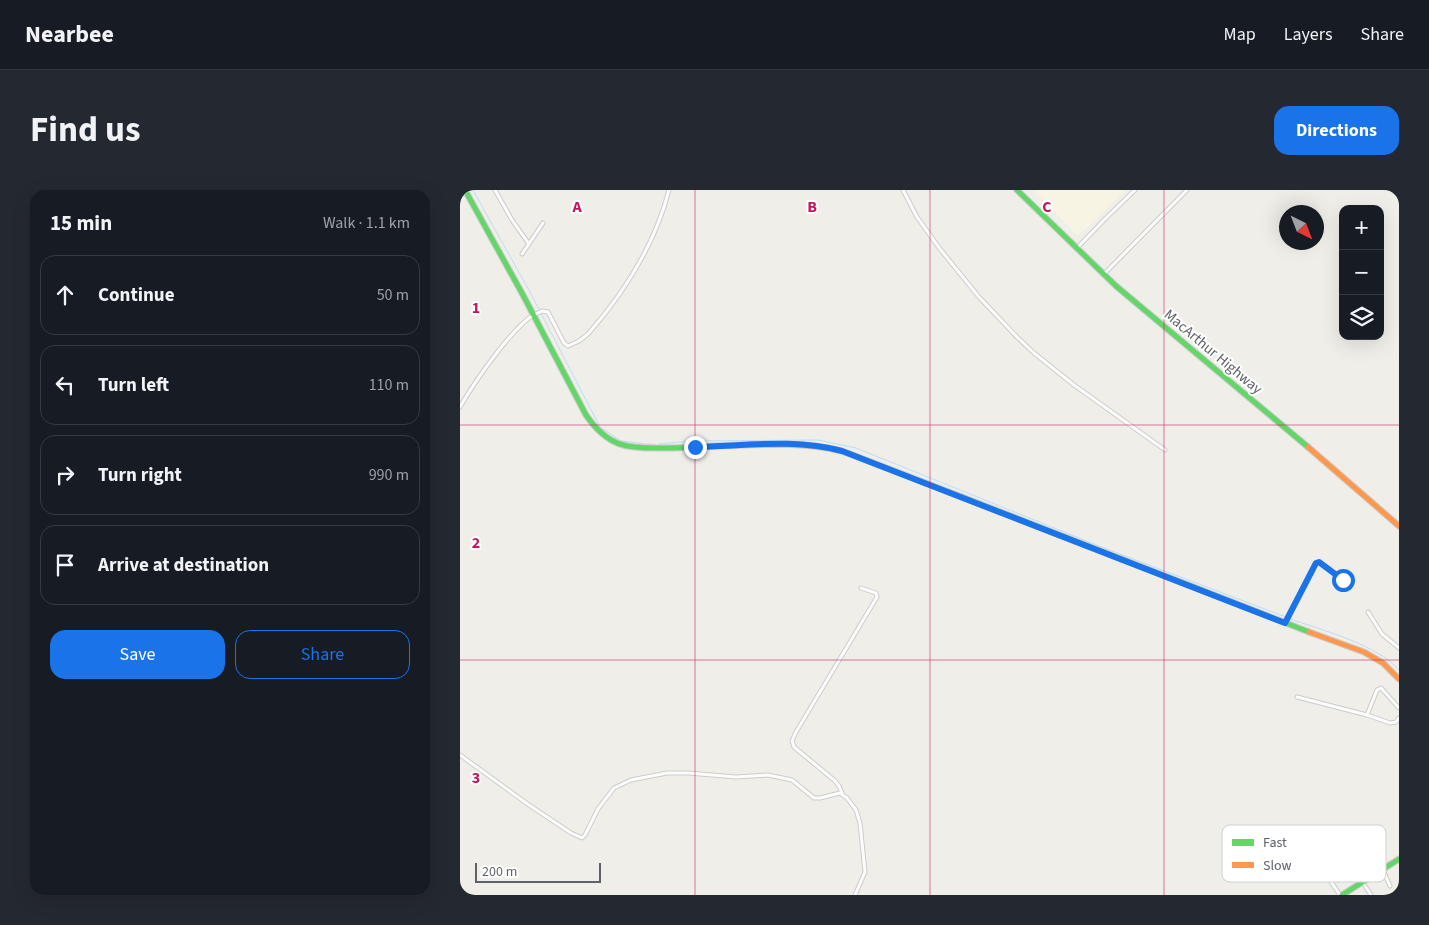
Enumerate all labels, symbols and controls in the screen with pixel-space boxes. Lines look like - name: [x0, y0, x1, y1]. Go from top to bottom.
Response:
- text: Nearbee: [25, 17, 114, 52]
- text: Map: [1224, 22, 1256, 47]
- text: Layers: [1284, 22, 1333, 47]
- text: Share: [1361, 22, 1404, 47]
- text: Find us: [30, 105, 140, 155]
- button: Directions: [1274, 106, 1399, 155]
- text: A: [571, 196, 582, 218]
- text: B: [807, 196, 817, 218]
- text: C: [1042, 196, 1052, 218]
- north arrow: [1279, 205, 1324, 250]
- map controls: [1339, 205, 1384, 340]
- button: +: [1339, 205, 1384, 250]
- text: 15 min: [50, 208, 112, 238]
- text: Walk · 1.1 km: [323, 212, 410, 234]
- button: −: [1339, 250, 1384, 295]
- icon: ahead: [51, 281, 79, 309]
- text: Continue: [98, 282, 175, 309]
- text: 50 m: [377, 284, 409, 306]
- button: layers: [1339, 295, 1384, 340]
- text: 1: [472, 297, 480, 319]
- street label: MacArthur Highway: [1159, 305, 1267, 399]
- icon: left: [51, 371, 79, 399]
- text: Turn left: [98, 372, 169, 399]
- text: 110 m: [369, 374, 409, 396]
- route end: [684, 436, 707, 459]
- icon: right: [51, 461, 79, 489]
- text: Turn right: [98, 462, 182, 489]
- text: 990 m: [369, 464, 409, 486]
- text: 2: [472, 532, 480, 554]
- icon: arrive: [51, 551, 79, 579]
- text: Arrive at destination: [98, 552, 269, 579]
- route start: [1332, 569, 1355, 592]
- button: Save: [50, 630, 225, 679]
- button: Share: [235, 630, 410, 679]
- text: 3: [472, 767, 480, 789]
- legend: [1222, 825, 1386, 882]
- text: Fast: [1263, 833, 1287, 853]
- text: Slow: [1263, 856, 1292, 876]
- scale bar: [475, 860, 601, 883]
- text: 200 m: [482, 862, 517, 882]

